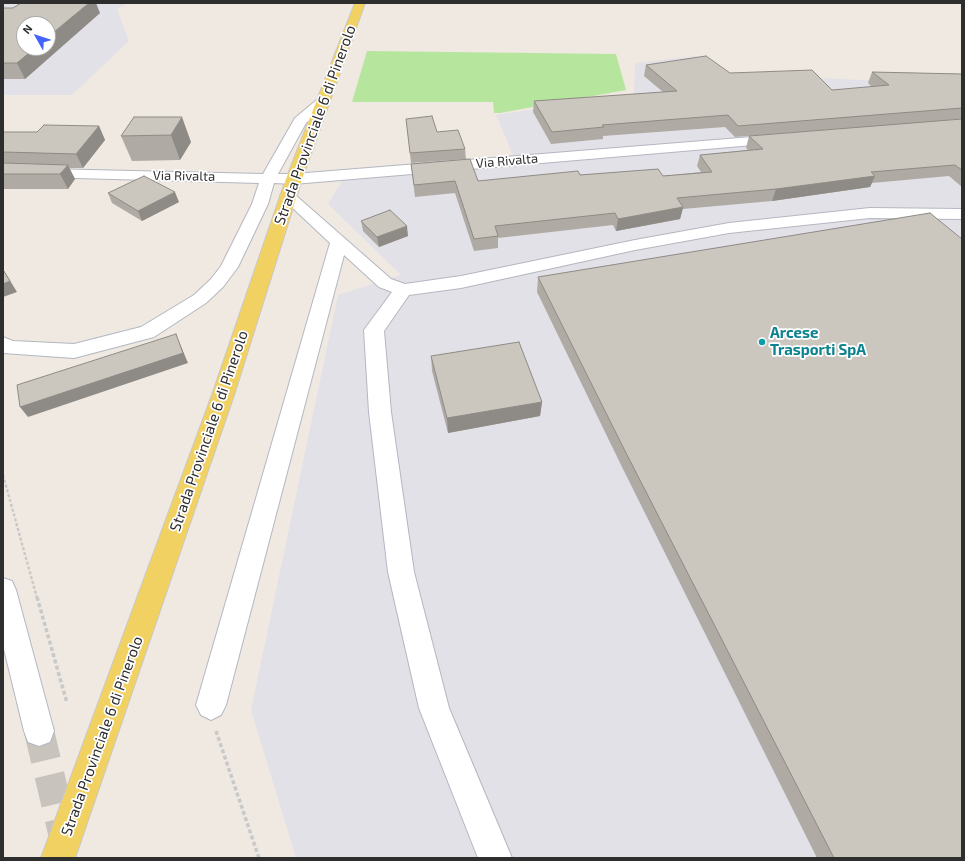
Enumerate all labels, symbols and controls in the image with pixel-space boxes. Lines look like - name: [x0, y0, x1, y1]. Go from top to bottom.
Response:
- north arrow: [16, 16, 56, 56]
- text: N: [20, 22, 35, 36]
- street label: Strada Provinciale 6 di Pinerolo: [270, 23, 360, 227]
- street label: Via Rivalta: [475, 151, 539, 171]
- street label: Via Rivalta: [153, 168, 215, 184]
- place label: Arcese Trasporti SpA: [770, 324, 866, 359]
- street label: Strada Provinciale 6 di Pinerolo: [166, 328, 252, 534]
- marker: Arcese Trasporti SpA: [757, 337, 767, 347]
- street label: Strada Provinciale 6 di Pinerolo: [57, 634, 147, 838]

